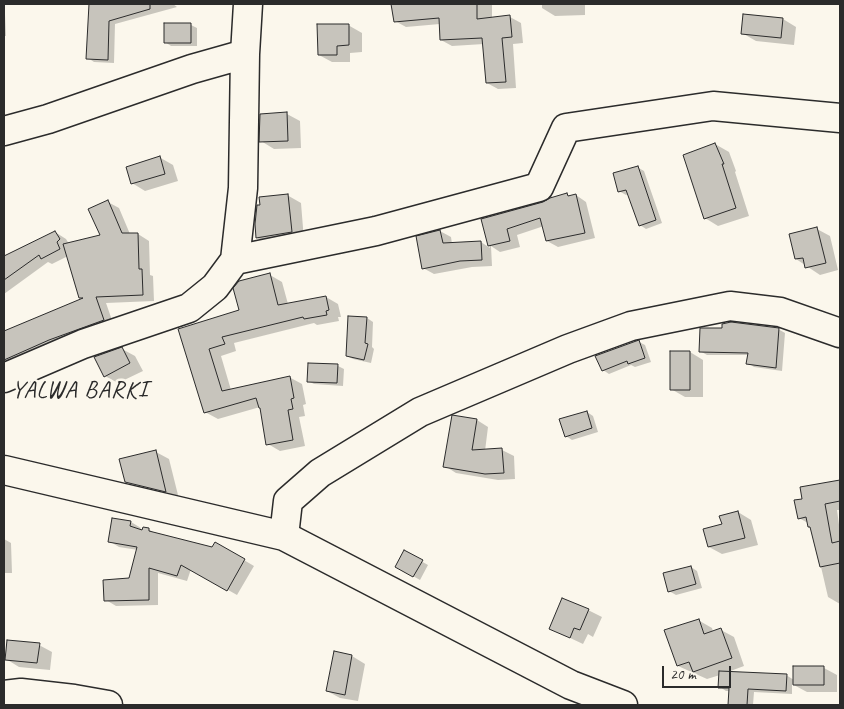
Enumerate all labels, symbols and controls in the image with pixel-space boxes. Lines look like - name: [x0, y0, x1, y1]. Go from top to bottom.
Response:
- district label: YALWA BARKI: [12, 377, 148, 405]
- scale bar: [664, 656, 733, 688]
- text: 20 m: [670, 665, 696, 684]

